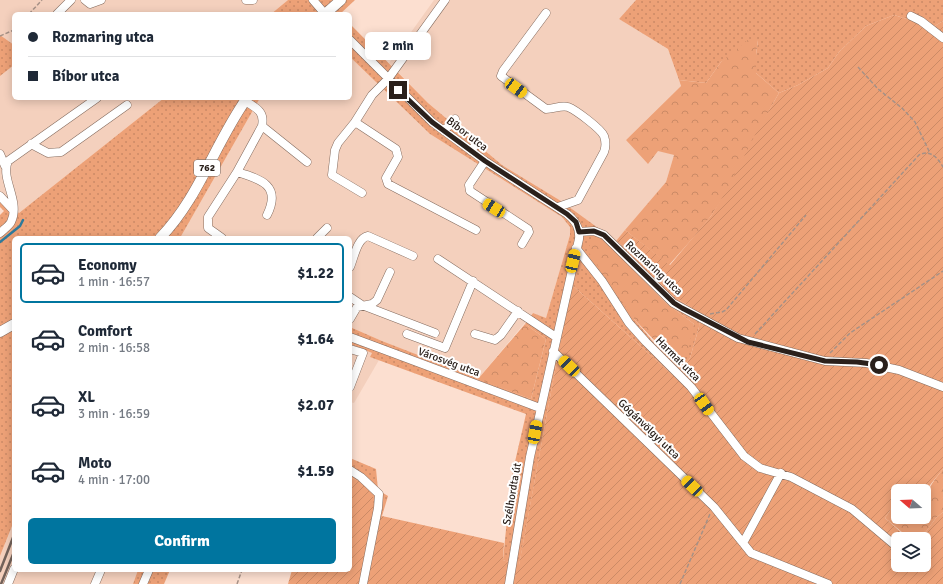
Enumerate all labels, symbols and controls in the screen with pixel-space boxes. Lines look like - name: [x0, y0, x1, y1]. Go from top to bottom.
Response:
- text: Rozmaring utca: [52, 28, 154, 46]
- callout: 2 min: [365, 32, 431, 60]
- text: 2 min: [382, 38, 414, 54]
- text: Bíbor utca: [52, 67, 119, 85]
- car: [503, 76, 529, 100]
- route end: [389, 81, 407, 99]
- street label: Bíbor utca: [444, 114, 490, 154]
- road number: 762: [194, 160, 220, 176]
- car: [481, 197, 507, 219]
- street label: Rozmaring utca: [623, 238, 686, 298]
- car: [564, 248, 582, 274]
- icon: car: [30, 255, 66, 291]
- text: Economy: [78, 256, 137, 274]
- text: $1.22: [297, 264, 334, 282]
- text: 1 min · 16:57: [78, 274, 150, 290]
- icon: car: [30, 321, 66, 357]
- text: Comfort: [78, 322, 132, 340]
- text: $1.64: [297, 330, 334, 348]
- street label: Harmat utca: [653, 334, 703, 384]
- text: 2 min · 16:58: [78, 340, 150, 356]
- street label: Városvég utca: [416, 345, 482, 379]
- car: [556, 353, 582, 379]
- route start: [870, 356, 888, 374]
- icon: car: [30, 387, 66, 423]
- text: XL: [78, 388, 95, 406]
- car: [692, 391, 716, 417]
- text: $2.07: [297, 396, 334, 414]
- street label: Gógánvölgyi utca: [615, 396, 683, 462]
- text: 3 min · 16:59: [78, 406, 150, 422]
- car: [527, 419, 543, 445]
- icon: car: [30, 453, 66, 489]
- text: Moto: [78, 454, 112, 472]
- text: $1.59: [297, 462, 334, 480]
- street label: Szélhordta út: [500, 462, 524, 526]
- text: 4 min · 17:00: [78, 472, 150, 488]
- car: [679, 473, 705, 499]
- north arrow: [891, 484, 931, 524]
- map controls: [891, 484, 931, 572]
- button: Confirm: [28, 518, 336, 564]
- button: layers: [891, 532, 931, 572]

